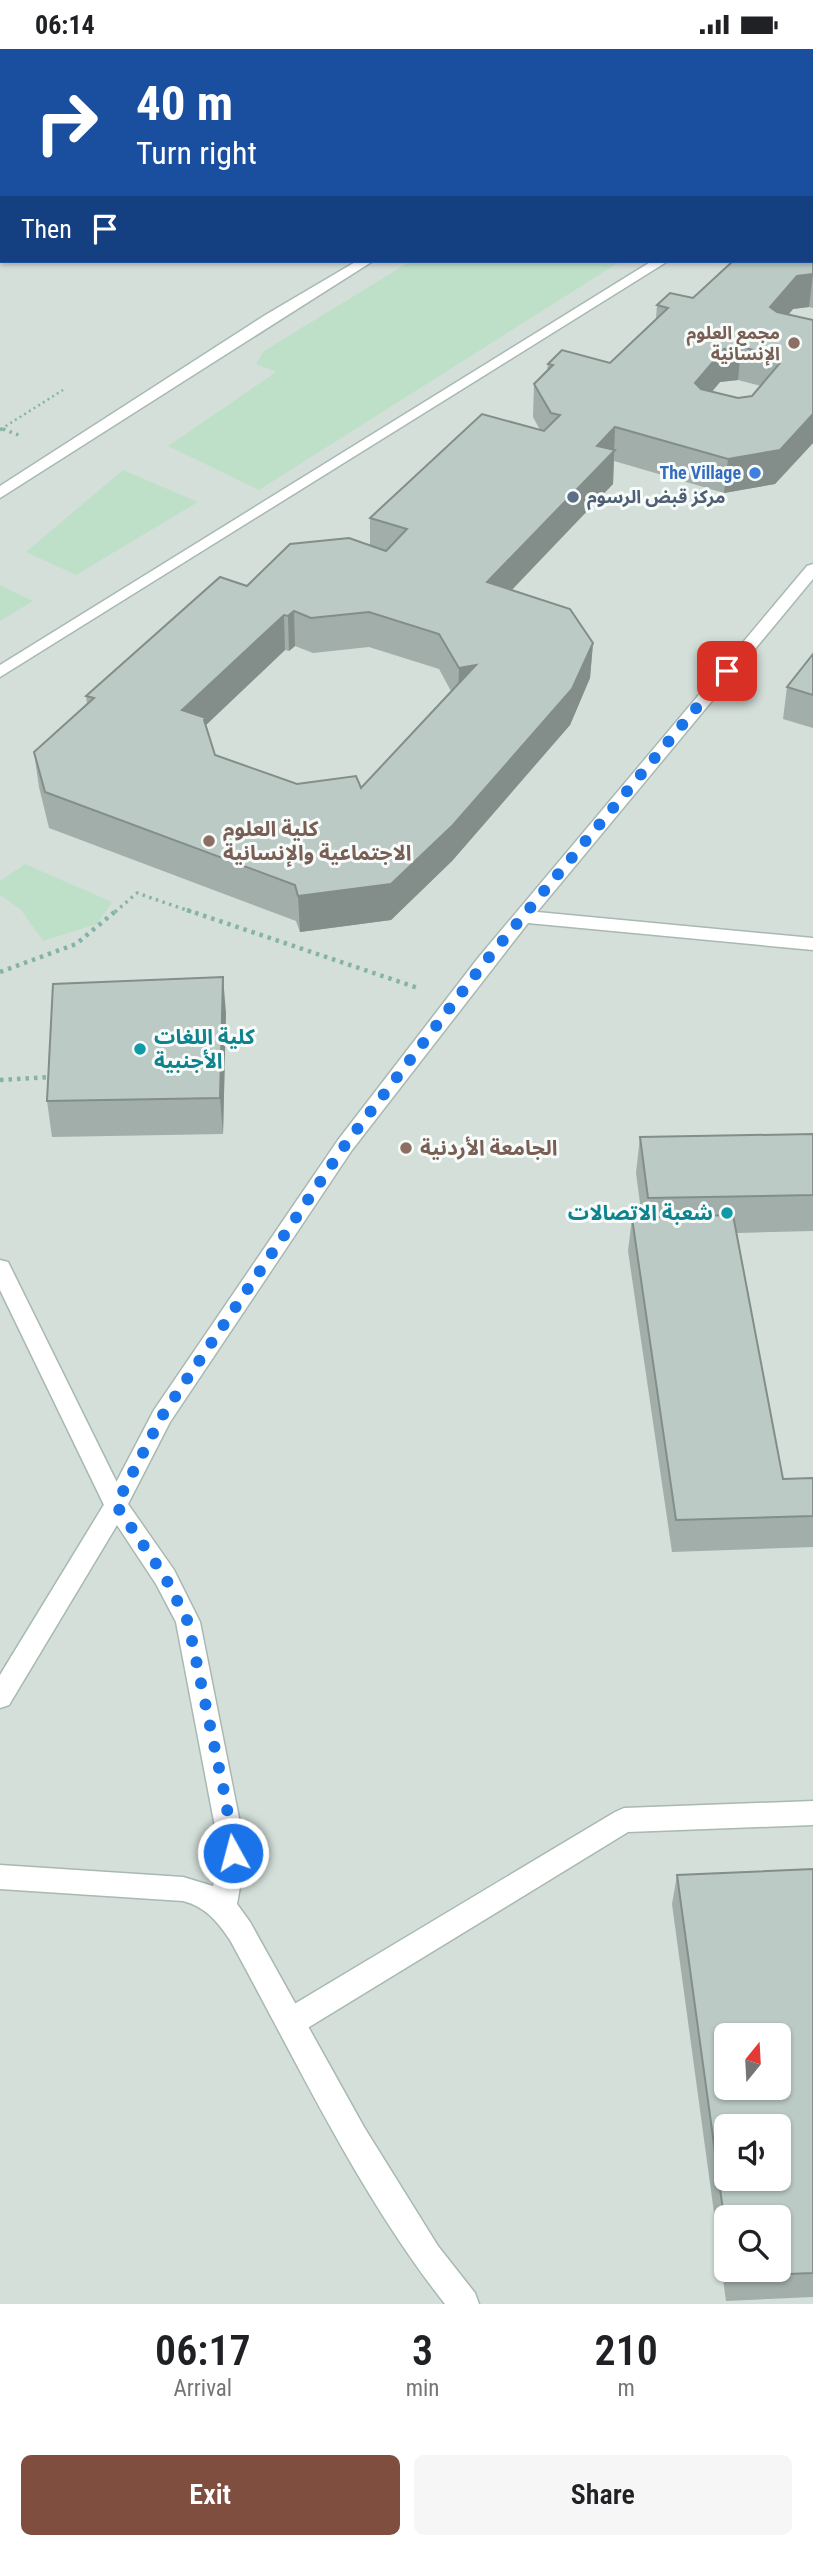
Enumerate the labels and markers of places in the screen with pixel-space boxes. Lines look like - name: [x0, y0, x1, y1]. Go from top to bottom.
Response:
- place label: مجمع العلوم الإنسانية: [686, 322, 780, 366]
- marker: مجمع العلوم الإنسانية: [786, 335, 802, 351]
- place label: The Village: [659, 462, 741, 483]
- marker: The Village: [747, 465, 763, 481]
- place label: مركز قبض الرسوم: [587, 486, 726, 510]
- marker: مركز قبض الرسوم: [565, 489, 581, 505]
- pin: [697, 641, 757, 701]
- place label: كلية العلوم الاجتماعية والإنسانية: [223, 817, 412, 867]
- marker: كلية العلوم الاجتماعية والإنسانية: [201, 833, 217, 849]
- place label: كلية اللغات الأجنبية: [154, 1025, 255, 1073]
- marker: كلية اللغات الأجنبية: [132, 1041, 148, 1057]
- place label: الجامعة الأردنية: [420, 1136, 557, 1160]
- marker: الجامعة الأردنية: [398, 1140, 414, 1156]
- place label: شعبة الاتصالات: [568, 1201, 713, 1225]
- marker: شعبة الاتصالات: [719, 1205, 735, 1221]

